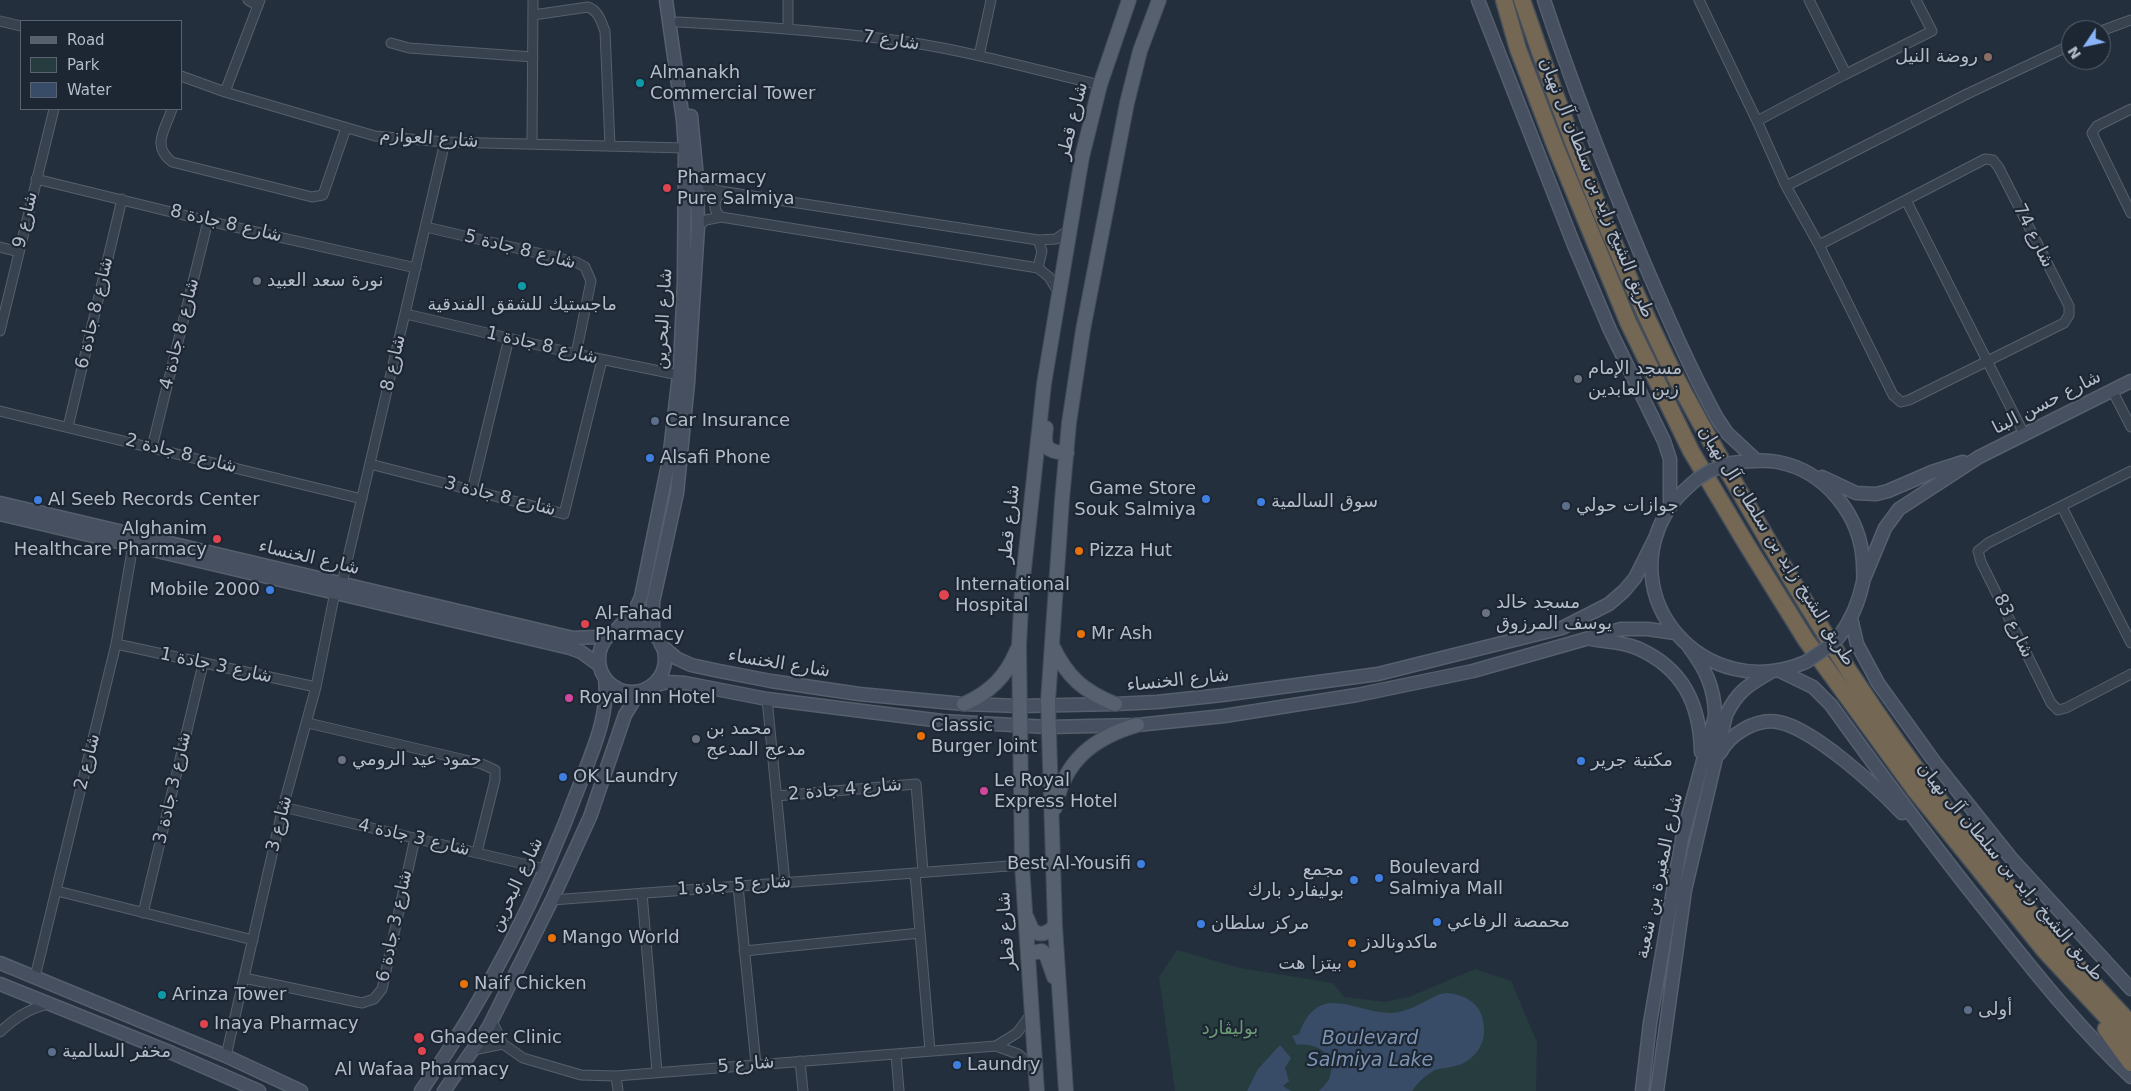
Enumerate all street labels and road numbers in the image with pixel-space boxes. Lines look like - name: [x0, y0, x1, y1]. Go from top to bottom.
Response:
- street label: شارع 7: [861, 26, 921, 56]
- street label: طريق الشيخ زايد بن سلطان آل نهيان: [1534, 55, 1658, 321]
- street label: شارع قطر: [1053, 80, 1093, 162]
- street label: شارع العوازم: [379, 125, 479, 153]
- street label: شارع 9: [9, 190, 43, 250]
- street label: شارع 8 جادة 8: [168, 201, 284, 247]
- street label: شارع 74: [2008, 201, 2058, 271]
- street label: شارع 8 جادة 5: [462, 226, 578, 274]
- street label: شارع 8 جادة 6: [72, 255, 118, 371]
- street label: شارع البحرين: [651, 268, 677, 370]
- street label: شارع 8 جادة 4: [156, 276, 204, 392]
- street label: شارع 8 جادة 1: [484, 323, 600, 369]
- street label: شارع 8: [377, 333, 411, 393]
- street label: شارع حسن البنا: [1989, 366, 2105, 440]
- street label: طريق الشيخ زايد بن سلطان آل نهيان: [1693, 422, 1859, 670]
- street label: شارع 8 جادة 2: [123, 430, 239, 478]
- street label: شارع 8 جادة 3: [442, 473, 558, 521]
- street label: شارع قطر: [995, 484, 1025, 564]
- street label: شارع الخنساء: [256, 536, 362, 580]
- street label: شارع 83: [1988, 590, 2038, 662]
- street label: شارع 3 جادة 1: [158, 644, 274, 688]
- street label: شارع الخنساء: [726, 645, 832, 683]
- street label: شارع الخنساء: [1126, 665, 1230, 697]
- street label: شارع 3 جادة 3: [150, 730, 196, 846]
- street label: شارع 2: [71, 732, 105, 792]
- street label: طريق الشيخ زايد بن سلطان آل نهيان: [1912, 758, 2108, 986]
- street label: شارع 4 جادة 2: [787, 774, 903, 806]
- street label: شارع المغيرة بن شعبة: [1632, 791, 1688, 961]
- street label: شارع 3: [263, 794, 297, 854]
- street label: شارع 3 جادة 4: [356, 815, 472, 861]
- street label: شارع البحرين: [486, 834, 548, 936]
- street label: شارع 3 جادة 6: [373, 868, 417, 984]
- street label: شارع 5 جادة 1: [676, 871, 792, 901]
- street label: شارع قطر: [993, 891, 1021, 971]
- street label: شارع 5: [717, 1052, 775, 1078]

